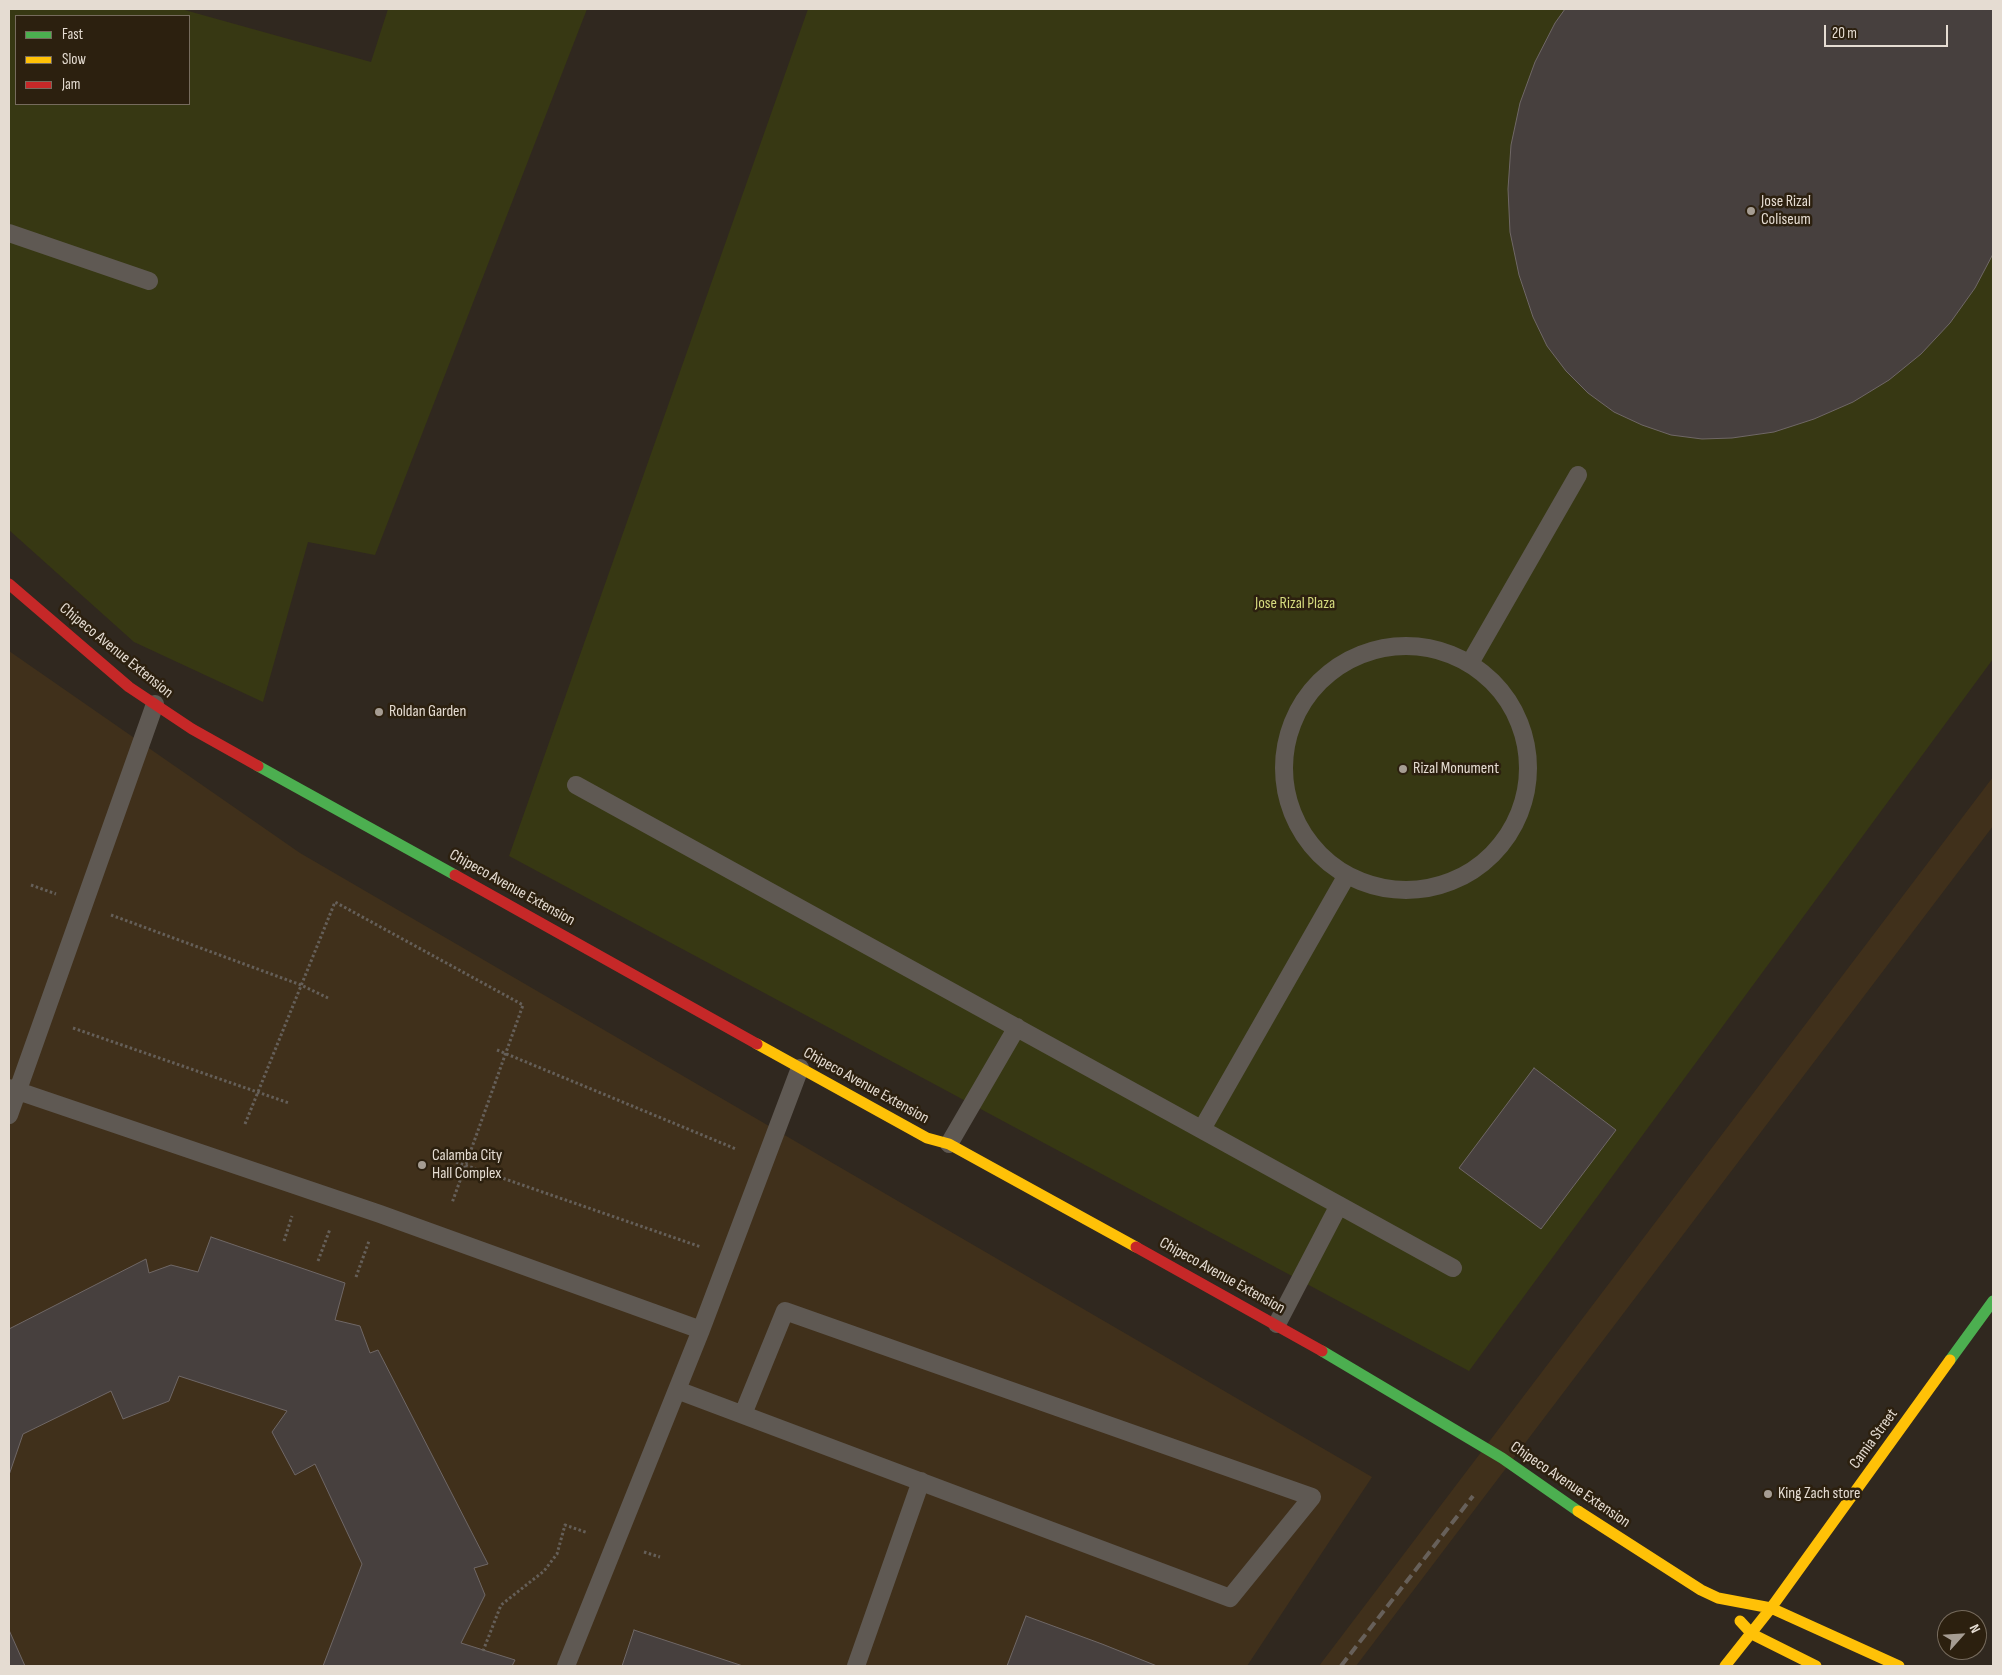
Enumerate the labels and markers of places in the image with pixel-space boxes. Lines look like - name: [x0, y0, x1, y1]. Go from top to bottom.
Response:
- place label: Jose Rizal Coliseum: [1761, 192, 1811, 230]
- marker: Jose Rizal Coliseum: [1745, 205, 1757, 217]
- place label: Roldan Garden: [389, 702, 466, 722]
- marker: Roldan Garden: [373, 706, 385, 718]
- place label: Rizal Monument: [1413, 759, 1499, 779]
- marker: Rizal Monument: [1397, 763, 1409, 775]
- place label: Calamba City Hall Complex: [432, 1146, 502, 1184]
- marker: Calamba City Hall Complex: [416, 1159, 428, 1171]
- place label: King Zach store: [1778, 1484, 1860, 1504]
- marker: King Zach store: [1762, 1488, 1774, 1500]

